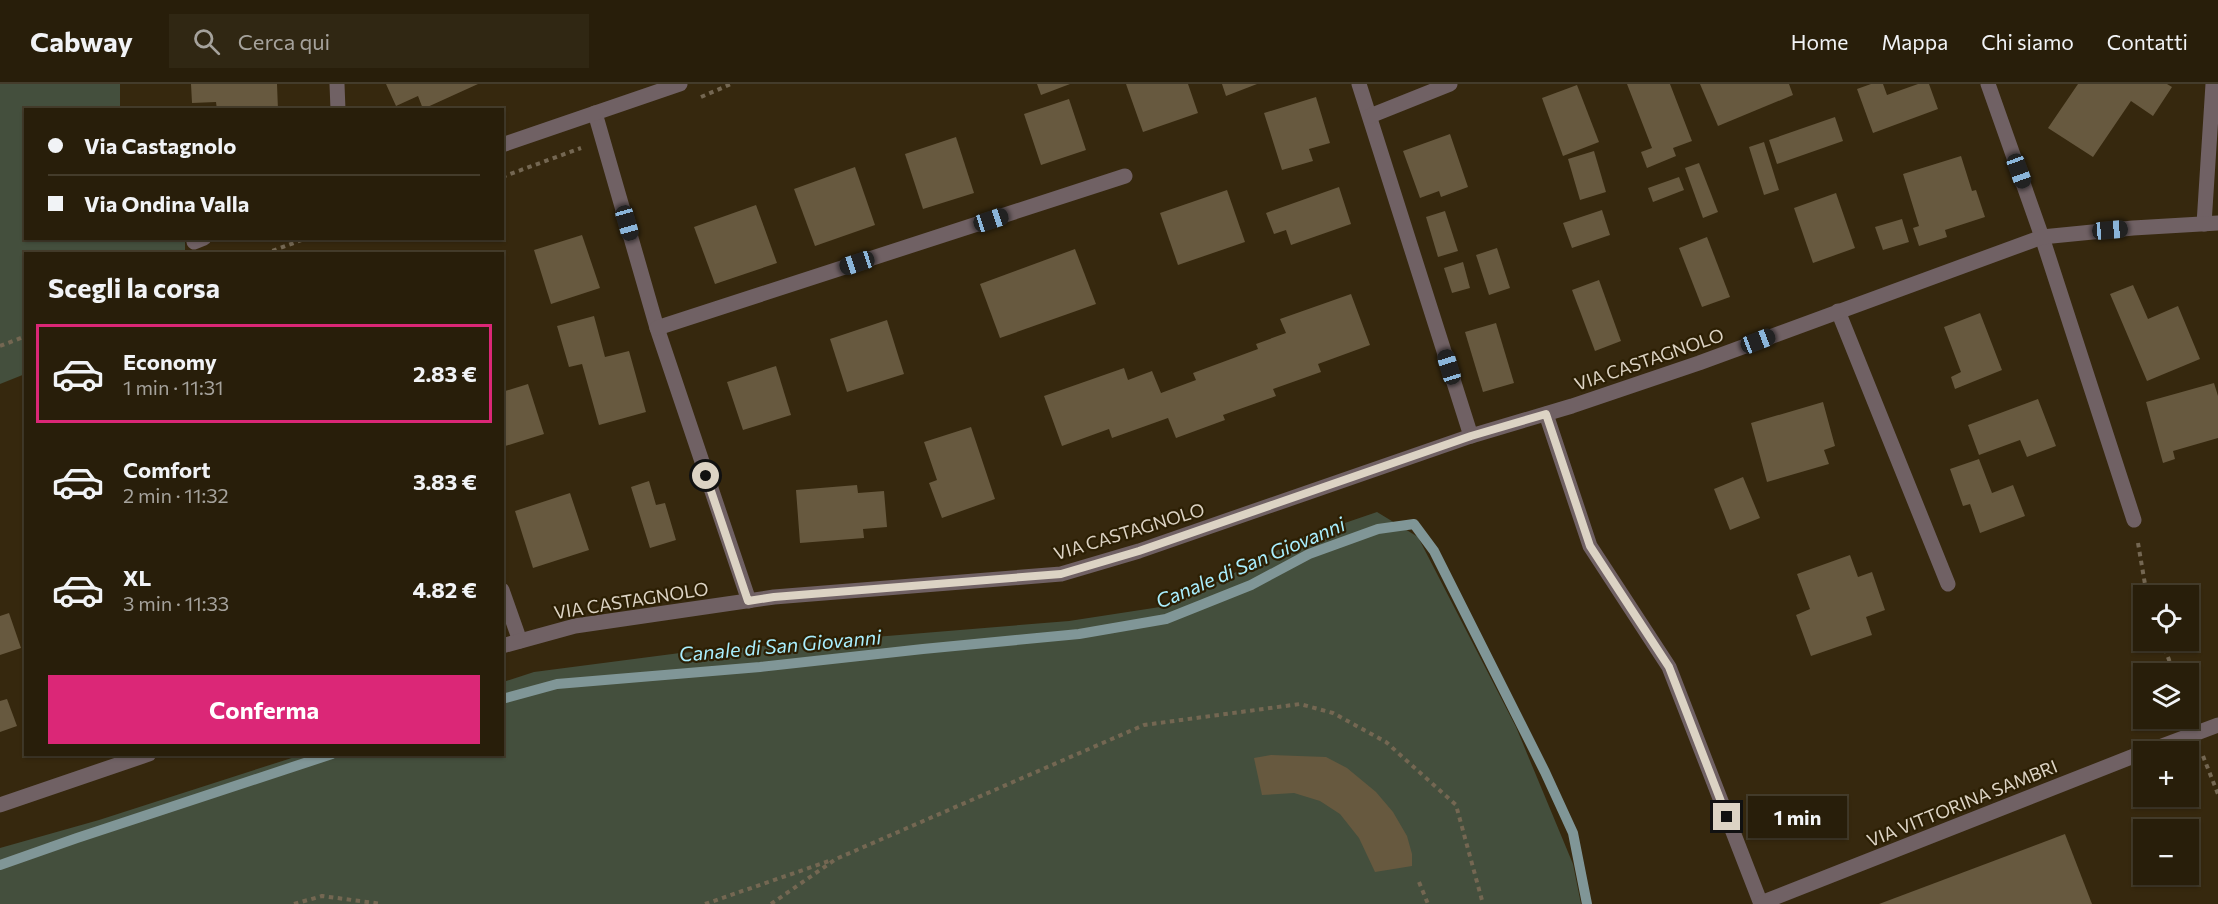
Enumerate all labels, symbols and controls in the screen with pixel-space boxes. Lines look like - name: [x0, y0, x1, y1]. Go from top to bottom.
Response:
- search box: [169, 14, 589, 68]
- text: Cabway: [30, 24, 133, 58]
- icon: search: [190, 25, 223, 58]
- text: Cerca qui: [238, 28, 330, 55]
- text: Home: [1791, 29, 1848, 54]
- text: Mappa: [1881, 29, 1948, 54]
- text: Chi siamo: [1981, 29, 2074, 54]
- text: Contatti: [2107, 29, 2188, 54]
- text: Via Castagnolo: [84, 132, 236, 159]
- car: [2004, 151, 2034, 191]
- text: Via Ondina Valla: [84, 190, 249, 217]
- car: [613, 203, 641, 243]
- car: [971, 206, 1011, 234]
- car: [2091, 219, 2129, 241]
- car: [837, 249, 877, 277]
- text: Scegli la corsa: [48, 271, 220, 304]
- street label: VIA CASTAGNOLO: [1572, 323, 1726, 395]
- car: [1738, 326, 1778, 356]
- icon: car: [51, 347, 105, 401]
- car: [1435, 347, 1463, 387]
- text: Economy: [123, 348, 217, 375]
- text: 2.83 €: [413, 360, 477, 387]
- text: 1 min · 11:31: [123, 375, 224, 399]
- icon: car: [51, 455, 105, 509]
- text: Comfort: [123, 456, 211, 483]
- route start: [692, 462, 719, 489]
- text: 3.83 €: [413, 468, 477, 495]
- text: 2 min · 11:32: [123, 483, 229, 507]
- street label: VIA CASTAGNOLO: [1051, 498, 1207, 564]
- water label: Canale di San Giovanni: [1152, 511, 1349, 613]
- icon: car: [51, 563, 105, 617]
- text: XL: [123, 564, 151, 591]
- text: 4.82 €: [412, 576, 477, 603]
- street label: VIA CASTAGNOLO: [552, 577, 710, 623]
- map controls: [2133, 585, 2199, 885]
- button: locate: [2133, 585, 2199, 651]
- text: 3 min · 11:33: [123, 591, 229, 615]
- water label: Canale di San Giovanni: [678, 624, 883, 666]
- button: layers: [2133, 663, 2199, 729]
- button: Conferma: [48, 675, 480, 744]
- button: +: [2133, 741, 2199, 807]
- street label: VIA VITTORINA SAMBRI: [1864, 755, 2060, 851]
- callout: 1 min: [1748, 796, 1847, 838]
- route end: [1713, 803, 1740, 830]
- text: 1 min: [1774, 805, 1821, 829]
- button: −: [2133, 819, 2199, 885]

